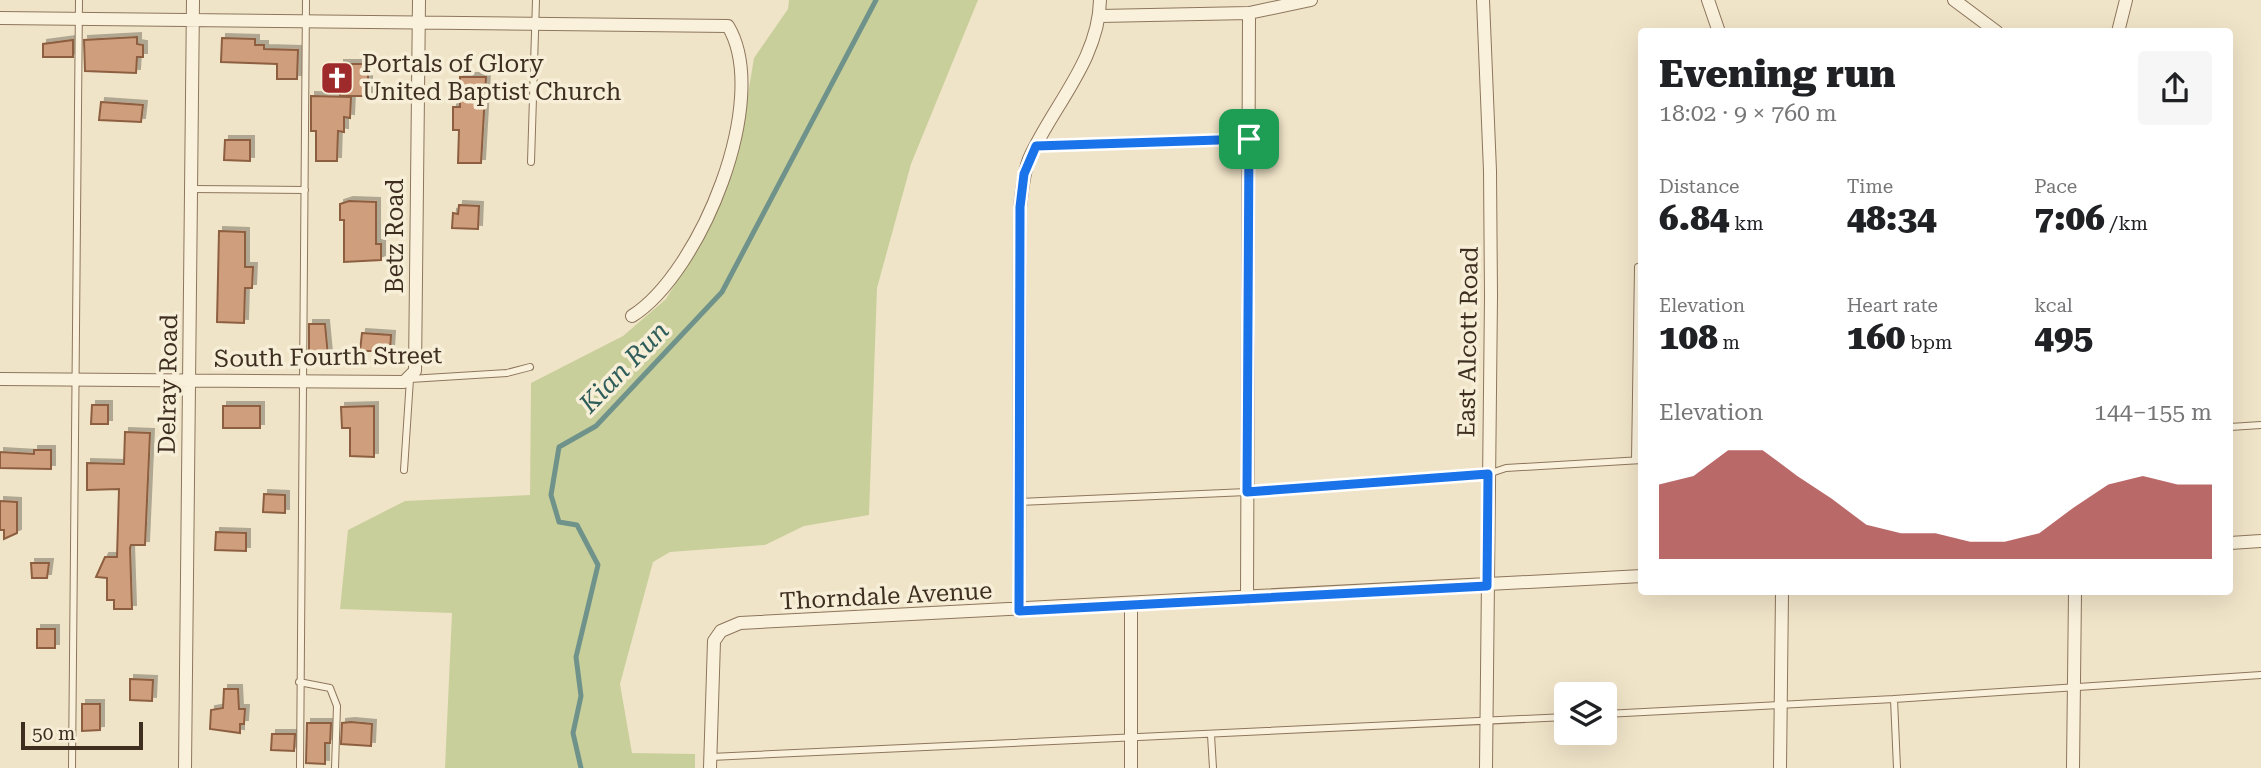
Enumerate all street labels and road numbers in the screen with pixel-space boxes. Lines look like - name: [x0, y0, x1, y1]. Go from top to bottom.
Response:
- street label: Betz Road: [381, 179, 409, 293]
- street label: East Alcott Road: [1452, 246, 1484, 438]
- street label: Delray Road: [153, 314, 183, 454]
- street label: South Fourth Street: [214, 341, 442, 373]
- street label: Thorndale Avenue: [779, 576, 993, 616]

